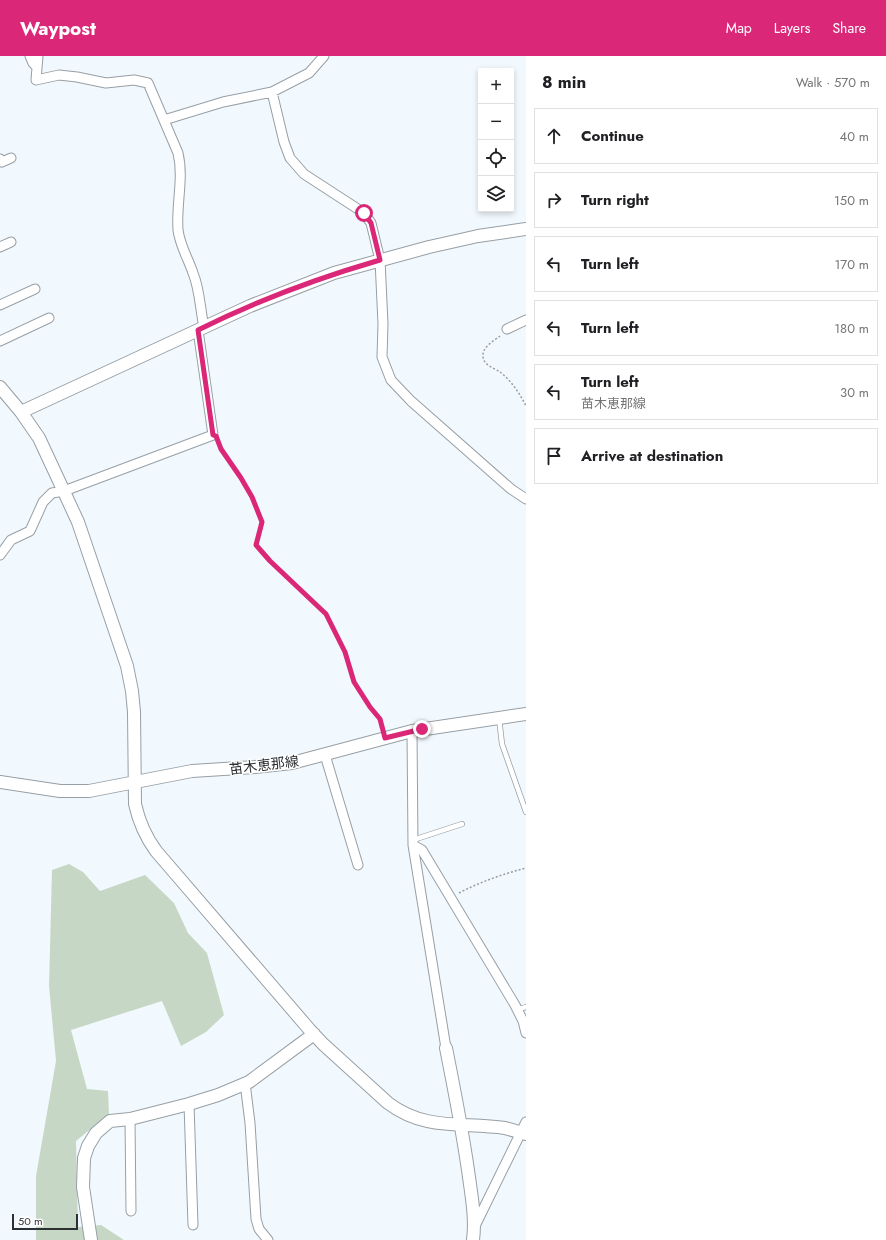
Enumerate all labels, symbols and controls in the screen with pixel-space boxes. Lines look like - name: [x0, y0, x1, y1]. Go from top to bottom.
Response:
- text: Waypost: [20, 15, 96, 42]
- text: Map: [726, 18, 752, 38]
- text: Layers: [774, 18, 810, 38]
- text: Share: [832, 18, 866, 38]
- map controls: [478, 68, 514, 212]
- button: +: [478, 68, 514, 104]
- text: 8 min: [542, 70, 586, 94]
- text: Walk · 570 m: [796, 73, 870, 92]
- button: −: [478, 104, 514, 140]
- icon: ahead: [543, 125, 565, 147]
- text: Continue: [581, 125, 644, 147]
- text: 40 m: [840, 127, 869, 146]
- button: locate: [478, 140, 514, 176]
- button: layers: [478, 176, 514, 212]
- icon: right: [543, 189, 565, 211]
- text: Turn right: [581, 189, 649, 211]
- text: 150 m: [834, 191, 869, 210]
- route start: [355, 204, 373, 222]
- icon: left: [543, 253, 565, 275]
- text: Turn left: [581, 253, 639, 275]
- text: 170 m: [834, 255, 869, 274]
- icon: left: [543, 317, 565, 339]
- text: Turn left: [581, 317, 639, 339]
- text: 180 m: [834, 319, 869, 338]
- text: Turn left: [581, 371, 639, 393]
- icon: left: [543, 381, 565, 403]
- text: 30 m: [840, 383, 869, 402]
- text: 苗木恵那線: [581, 394, 646, 413]
- icon: arrive: [543, 445, 565, 467]
- text: Arrive at destination: [581, 445, 723, 467]
- route end: [413, 720, 431, 738]
- street label: 苗木恵那線: [228, 751, 300, 779]
- scale bar: [12, 1212, 78, 1231]
- text: 50 m: [18, 1213, 43, 1229]

